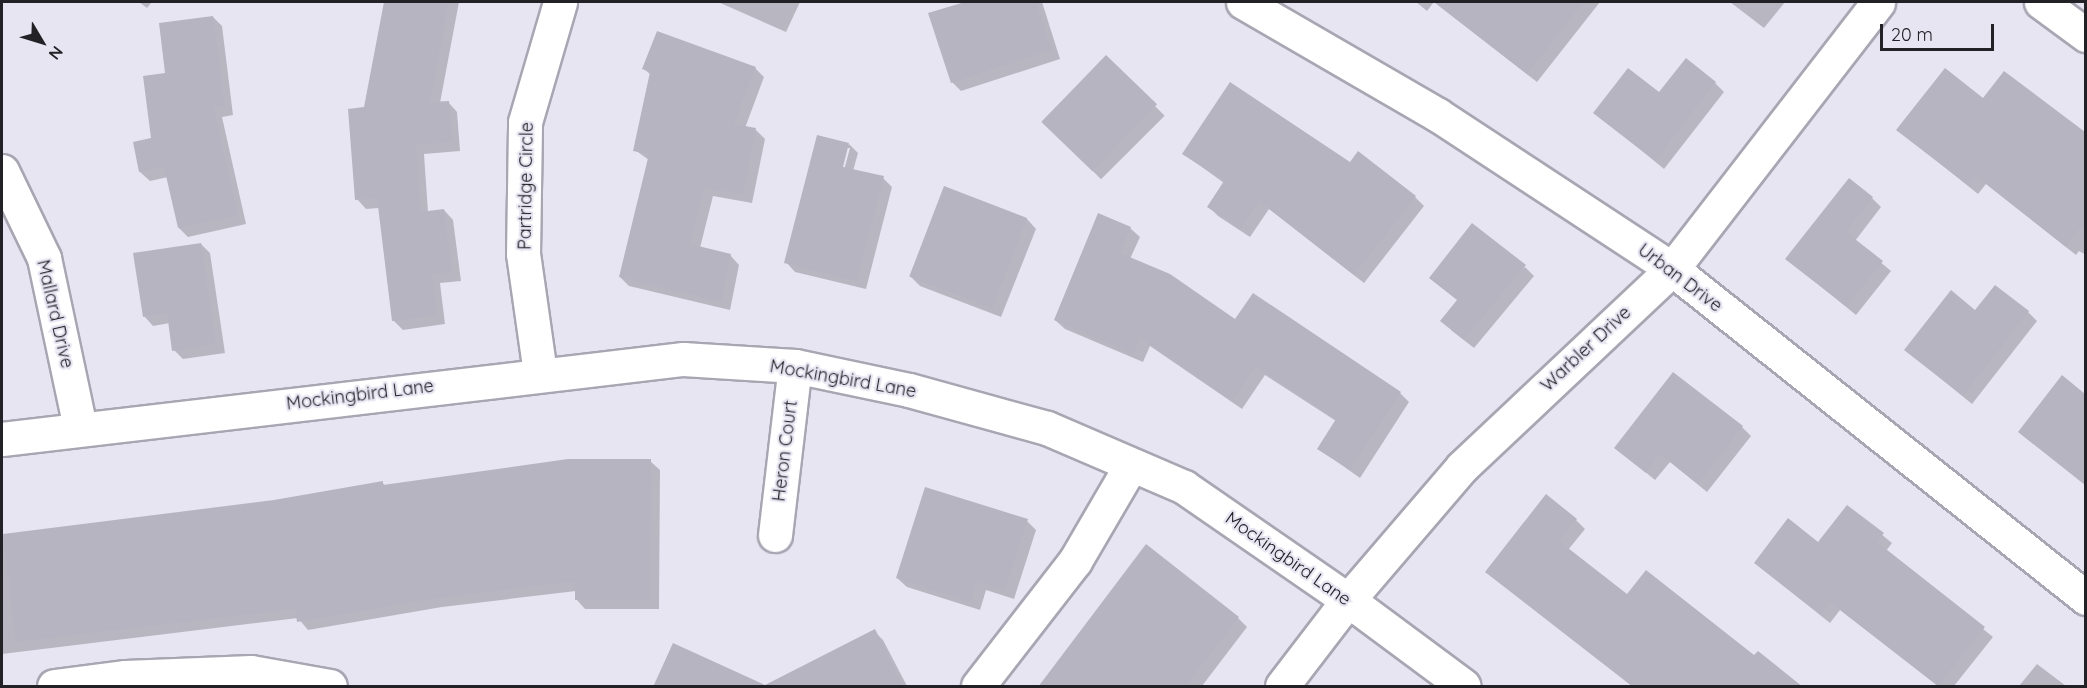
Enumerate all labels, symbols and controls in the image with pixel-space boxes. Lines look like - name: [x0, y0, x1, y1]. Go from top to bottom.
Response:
- north arrow: [12, 12, 72, 72]
- scale bar: [1883, 12, 1997, 50]
- text: 20 m: [1891, 23, 1933, 46]
- text: N: [45, 42, 68, 64]
- street label: Partridge Circle: [514, 122, 538, 250]
- street label: Urban Drive: [1633, 239, 1727, 317]
- street label: Mallard Drive: [32, 258, 78, 370]
- street label: Warbler Drive: [1536, 302, 1636, 396]
- street label: Mockingbird Lane: [768, 355, 918, 403]
- street label: Mockingbird Lane: [285, 375, 435, 415]
- street label: Heron Court: [768, 399, 802, 503]
- street label: Mockingbird Lane: [1221, 508, 1355, 610]

